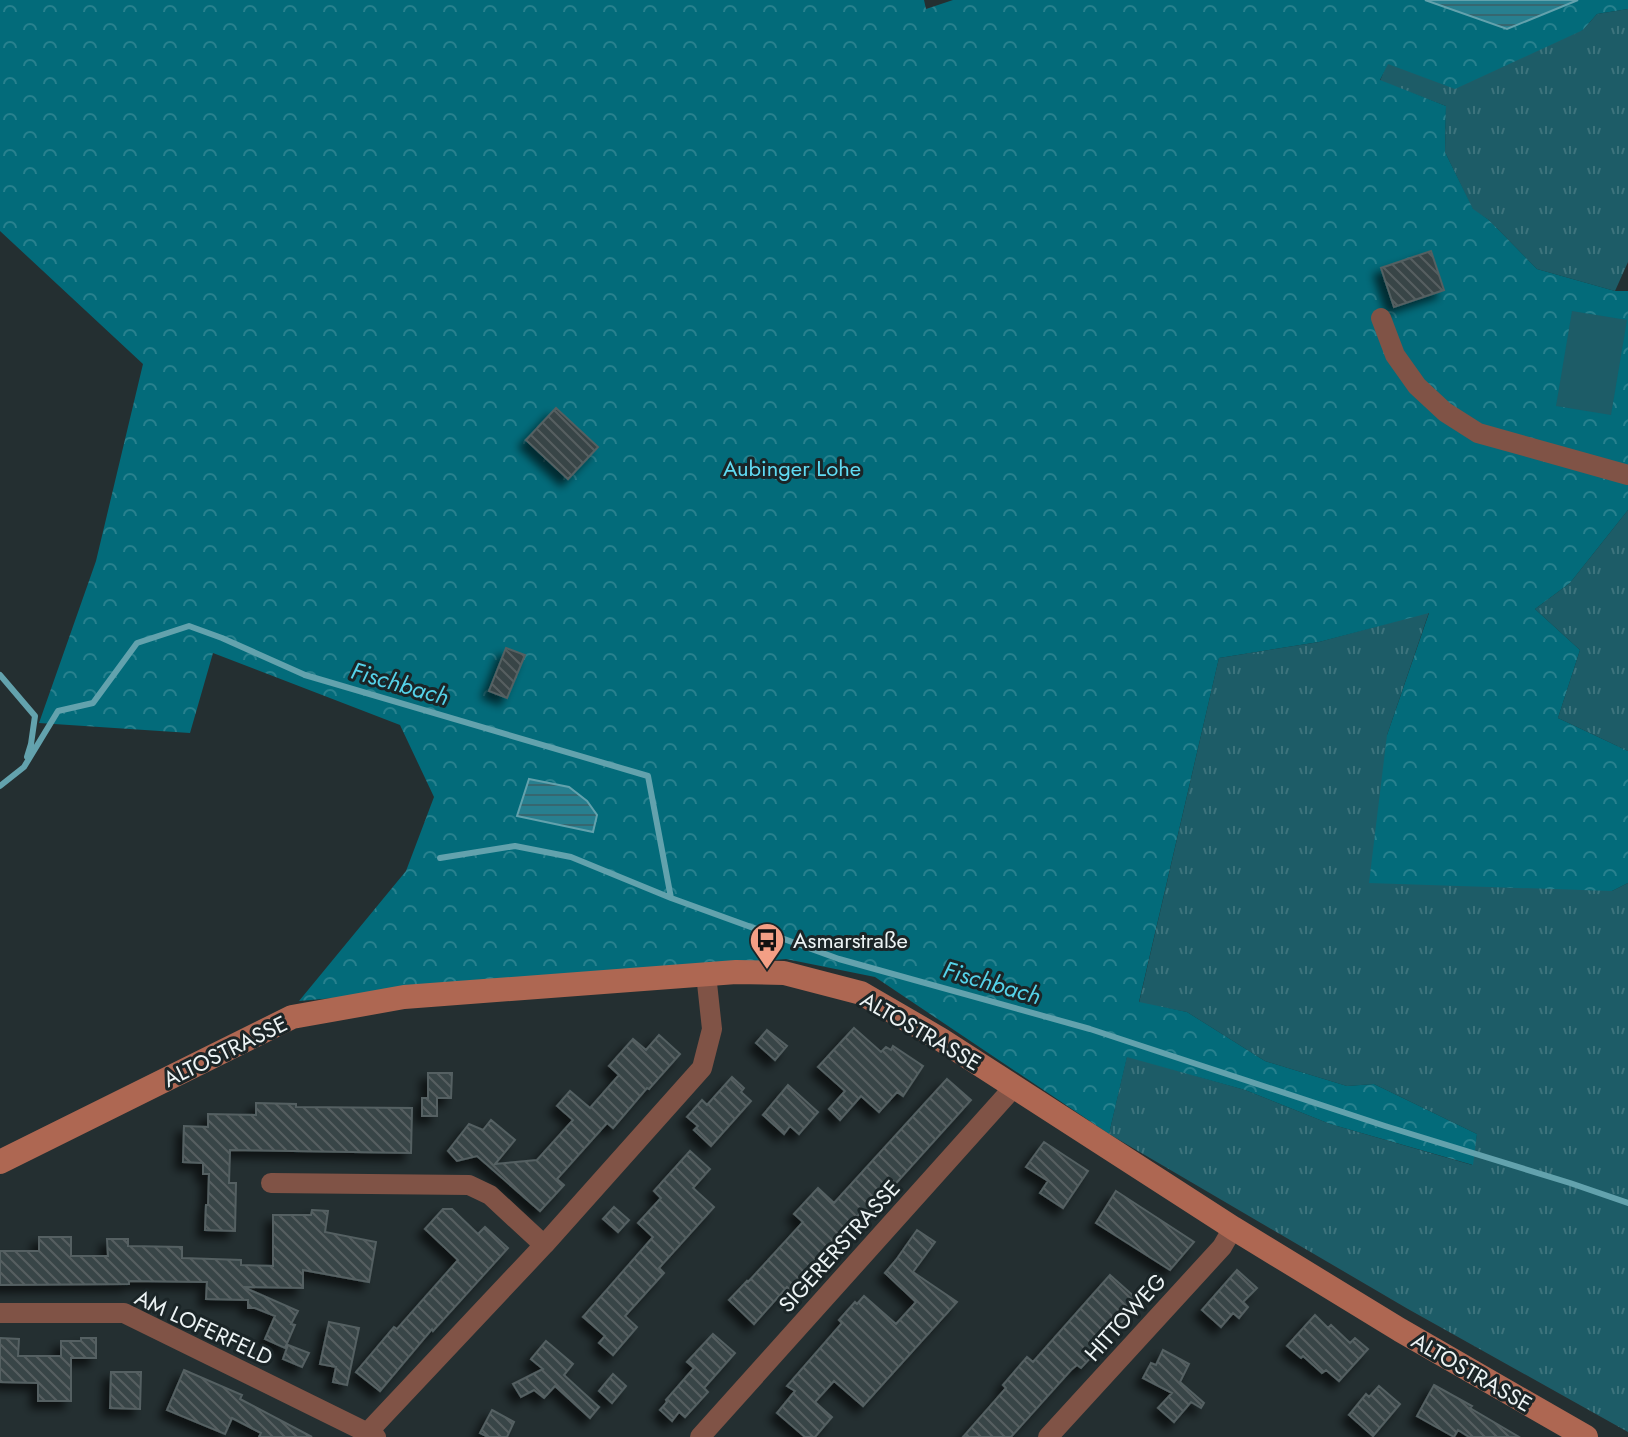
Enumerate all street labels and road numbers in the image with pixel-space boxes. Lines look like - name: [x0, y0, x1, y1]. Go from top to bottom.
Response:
- street label: ALTOSTRASSE: [855, 983, 987, 1079]
- street label: ALTOSTRASSE: [157, 1007, 293, 1095]
- street label: SIGERERSTRASSE: [771, 1173, 907, 1319]
- street label: HITTOWEG: [1077, 1266, 1173, 1368]
- street label: AM LOFERFELD: [130, 1281, 278, 1373]
- street label: ALTOSTRASSE: [1406, 1324, 1538, 1420]

